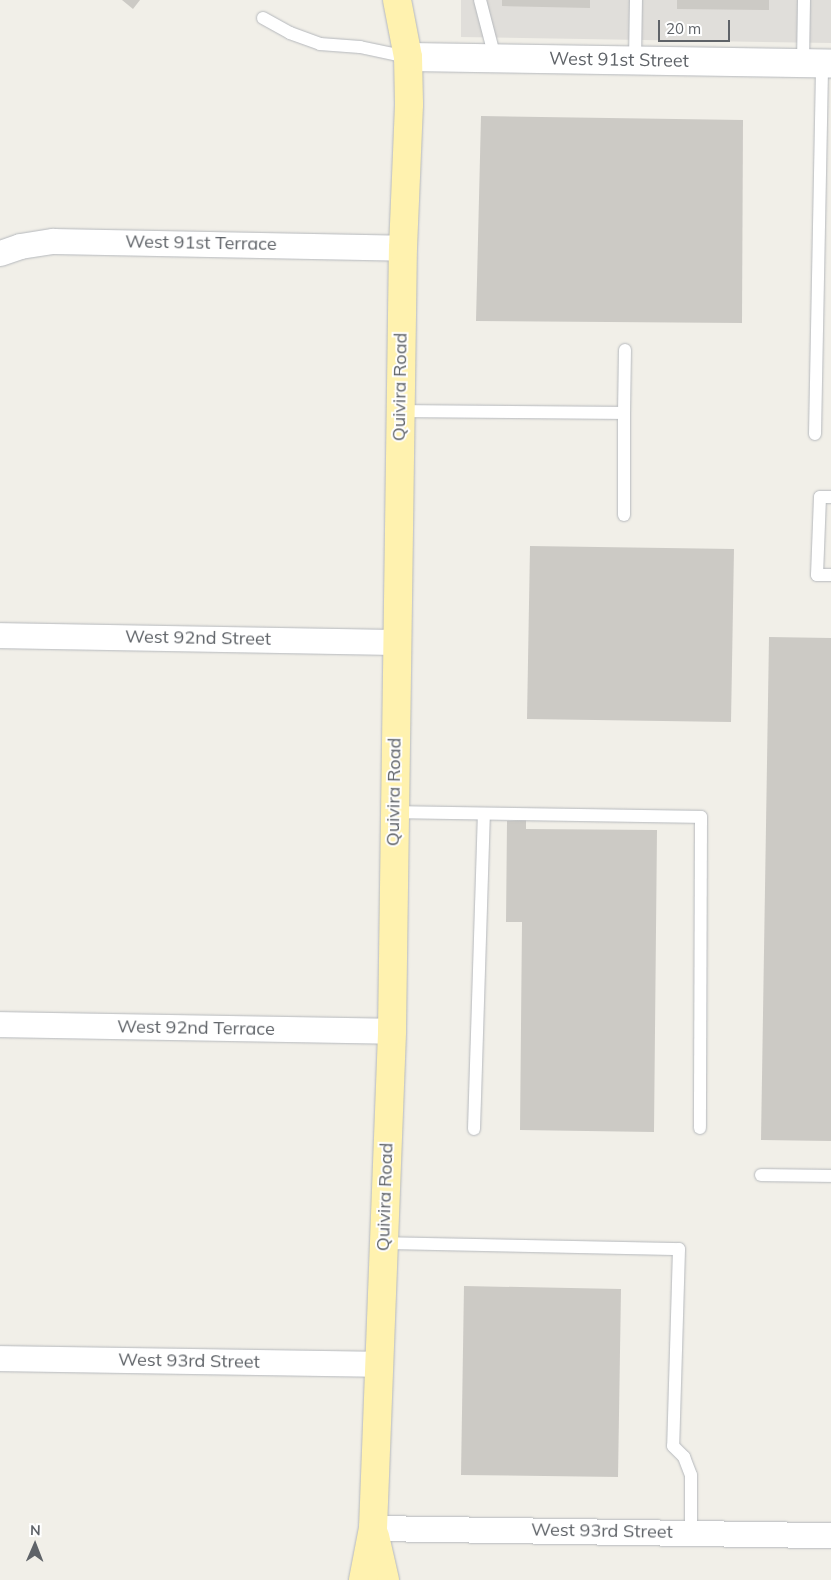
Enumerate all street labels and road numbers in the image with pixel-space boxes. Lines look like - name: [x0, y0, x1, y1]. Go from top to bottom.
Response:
- street label: West 91st Street: [549, 48, 689, 72]
- street label: West 91st Terrace: [125, 231, 277, 255]
- street label: Quivira Road: [388, 333, 412, 441]
- street label: West 92nd Street: [125, 626, 271, 650]
- street label: Quivira Road: [382, 738, 406, 846]
- street label: West 92nd Terrace: [117, 1016, 275, 1040]
- street label: Quivira Road: [372, 1142, 398, 1252]
- street label: West 93rd Street: [118, 1349, 260, 1373]
- street label: West 93rd Street: [531, 1519, 673, 1543]

